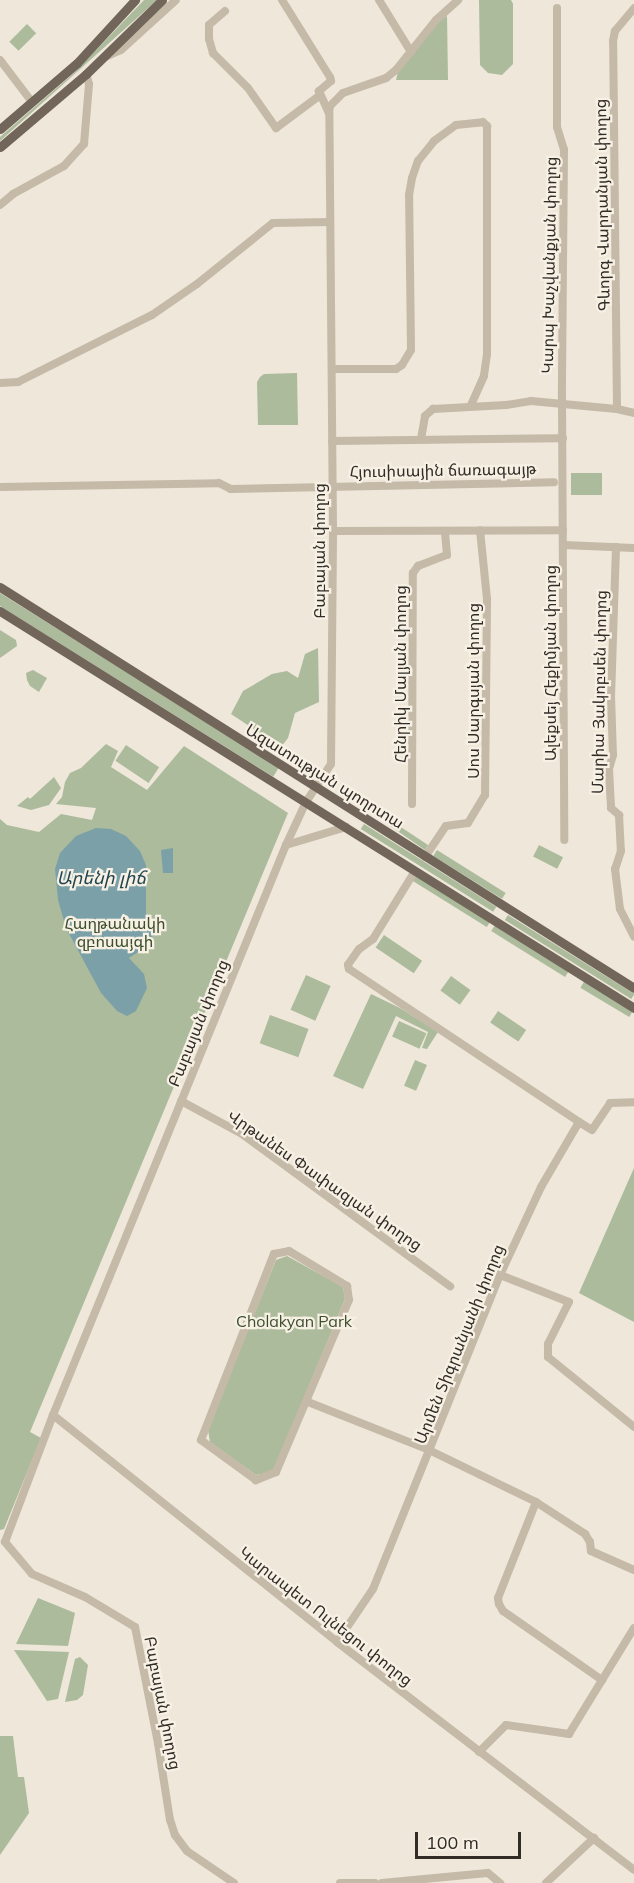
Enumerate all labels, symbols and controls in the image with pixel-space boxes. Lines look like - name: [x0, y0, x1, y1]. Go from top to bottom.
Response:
- street label: Գևորգ Վարդանյան փողոց: [591, 99, 613, 311]
- street label: Կարպ Խաչվանքյան փողոց: [538, 156, 560, 374]
- street label: Հյուսիսային ճառագայթ: [350, 459, 536, 481]
- street label: Բաբայան փողոց: [309, 483, 329, 619]
- street label: Ալեքսեյ Հեքիմյան փողոց: [540, 565, 560, 761]
- street label: Հենրիկ Մալյան փողոց: [390, 585, 410, 763]
- street label: Մարիա Յակոբսեն փողոց: [588, 590, 610, 794]
- street label: Սոս Սարգսյան փողոց: [463, 603, 483, 779]
- street label: Ազատության պողոտա: [242, 719, 408, 833]
- water label: Արենի լիճ: [56, 867, 146, 889]
- park label: Հաղթանակի զբոսայգի: [64, 913, 166, 951]
- street label: Բաբայան փողոց: [164, 957, 232, 1089]
- street label: Վրթանես Փափազյան փողոց: [224, 1105, 426, 1255]
- street label: Արմեն Տիգրանյանի փողոց: [410, 1241, 508, 1447]
- park label: Cholakyan Park: [236, 1311, 352, 1331]
- street label: Կարապետ Ուլնեցու փողոց: [235, 1542, 417, 1690]
- street label: Բաբայան փողոց: [141, 1635, 185, 1771]
- scale bar: [418, 1820, 524, 1858]
- text: 100 m: [426, 1831, 479, 1854]

